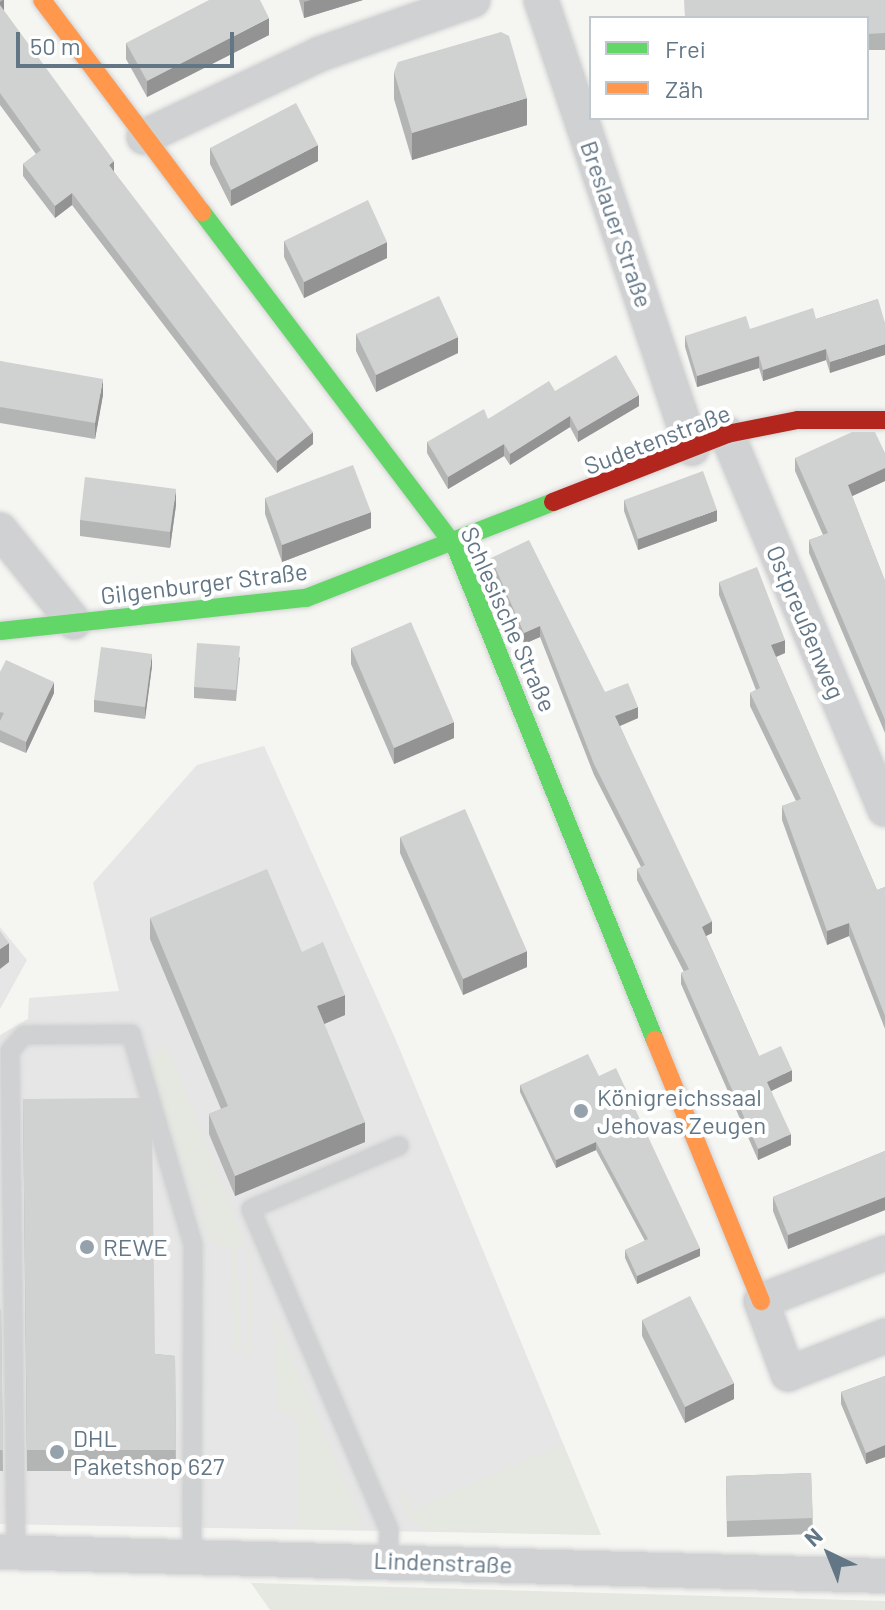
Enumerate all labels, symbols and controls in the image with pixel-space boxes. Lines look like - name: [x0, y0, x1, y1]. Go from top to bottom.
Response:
- scale bar: [20, 16, 238, 66]
- legend: [589, 16, 869, 120]
- text: 50 m: [30, 31, 81, 60]
- text: Frei: [665, 34, 706, 63]
- text: Zäh: [665, 74, 703, 103]
- street label: Breslauer Straße: [575, 137, 659, 311]
- street label: Sudetenstraße: [580, 398, 734, 480]
- street label: Schlesische Straße: [455, 522, 563, 716]
- street label: Ostpreußenweg: [761, 541, 851, 703]
- street label: Gilgenburger Straße: [99, 556, 309, 610]
- place label: Königreichssaal Jehovas Zeugen: [597, 1083, 766, 1139]
- marker: Königreichssaal Jehovas Zeugen: [572, 1102, 590, 1120]
- place label: REWE: [103, 1233, 168, 1261]
- marker: REWE: [78, 1238, 96, 1256]
- place label: DHL Paketshop 627: [73, 1424, 224, 1480]
- marker: DHL Paketshop 627: [48, 1443, 66, 1461]
- north arrow: [789, 1514, 869, 1594]
- text: N: [798, 1522, 827, 1551]
- street label: Lindenstraße: [373, 1545, 513, 1579]

